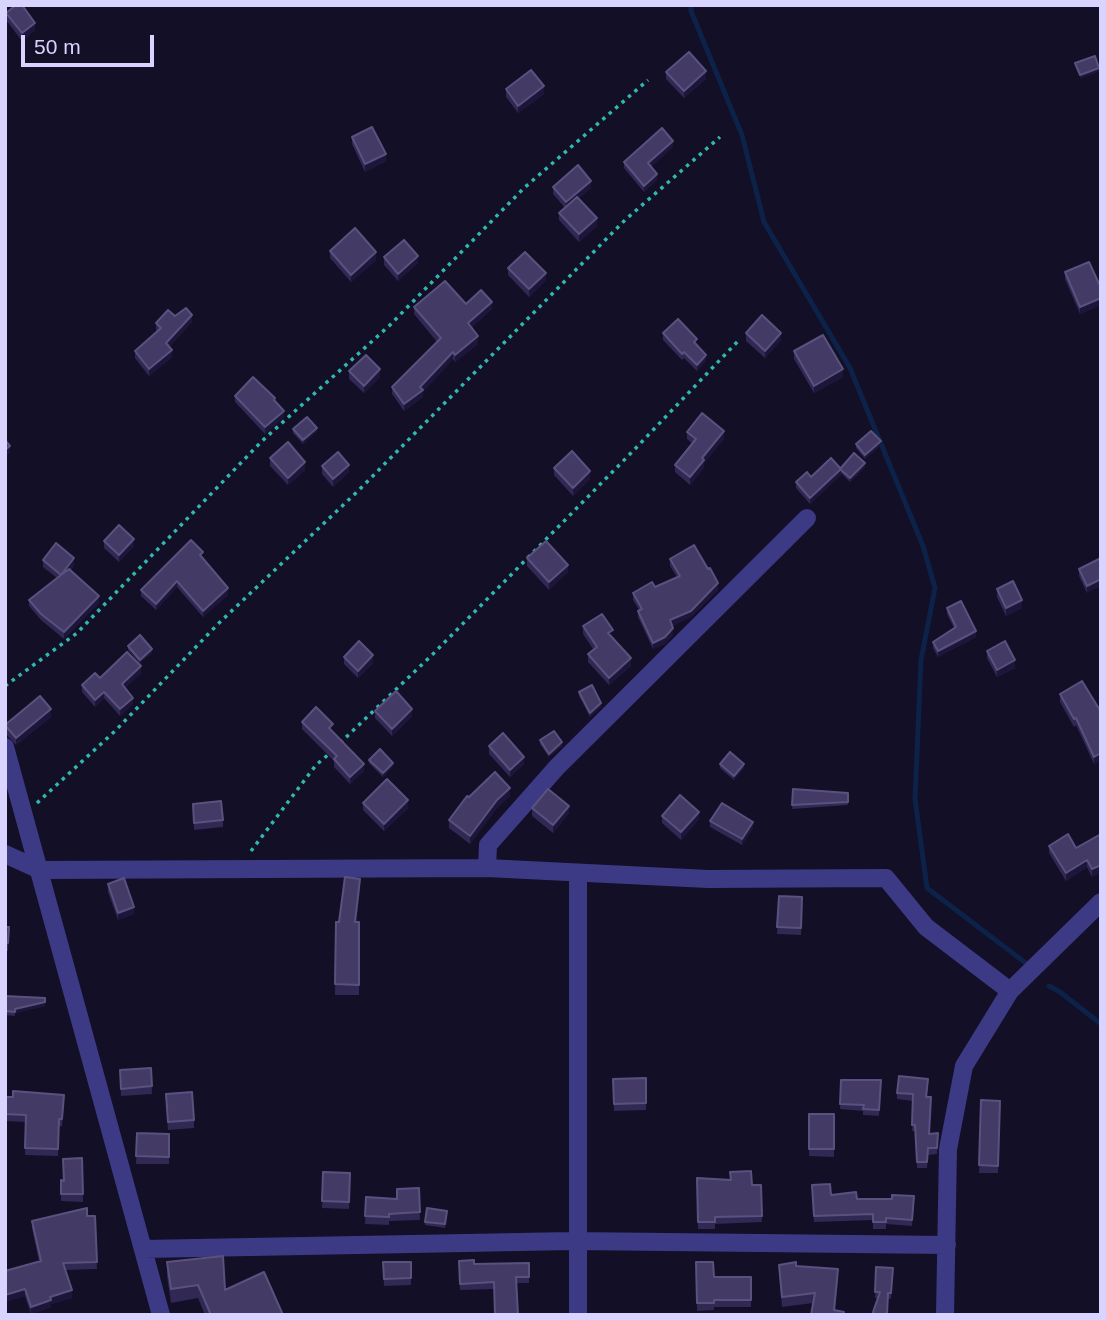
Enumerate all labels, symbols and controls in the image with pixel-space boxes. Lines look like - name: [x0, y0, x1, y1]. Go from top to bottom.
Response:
- scale bar: [24, 21, 158, 65]
- text: 50 m: [34, 35, 81, 58]

